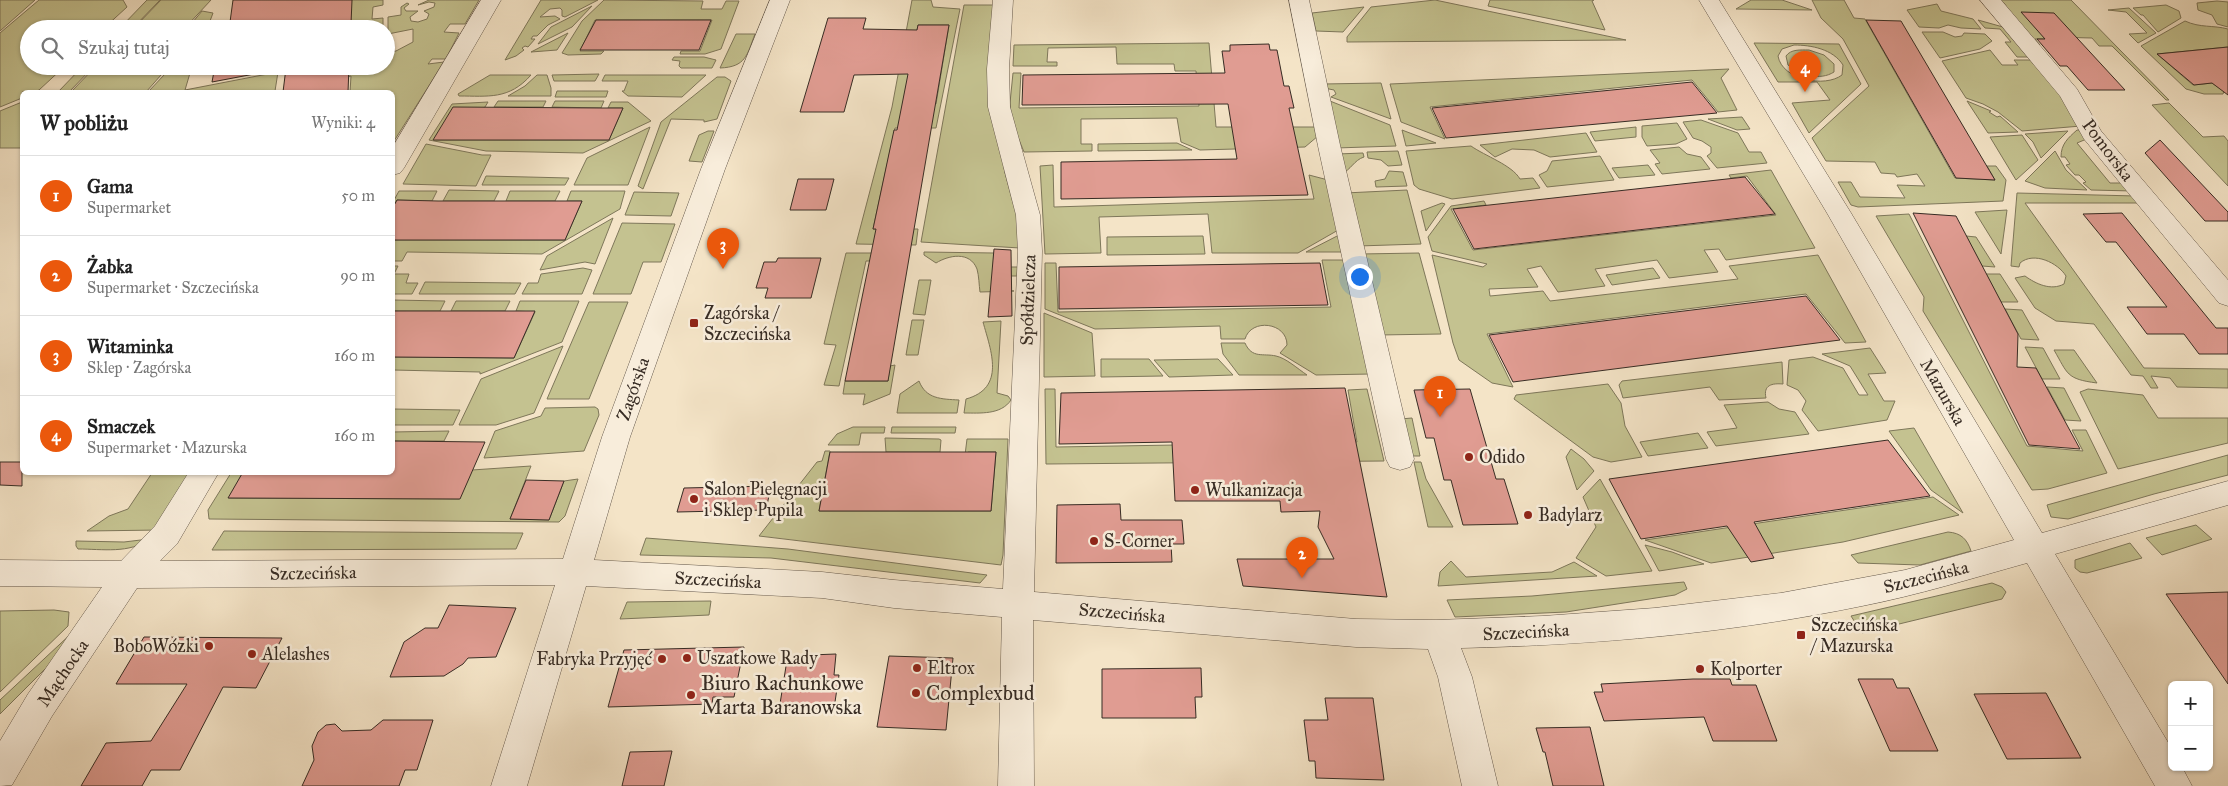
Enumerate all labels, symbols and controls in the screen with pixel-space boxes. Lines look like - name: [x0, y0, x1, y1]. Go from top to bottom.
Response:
- search box: [20, 20, 395, 75]
- icon: search: [38, 34, 66, 62]
- text: Szukaj tutaj: [78, 36, 170, 59]
- pin: 4: [1789, 51, 1821, 92]
- text: W pobliżu: [40, 110, 128, 136]
- text: Wyniki: 4: [311, 113, 375, 132]
- street label: Pomorska: [2077, 114, 2139, 186]
- text: Gama: [87, 175, 133, 198]
- text: 1: [53, 186, 59, 205]
- text: 50 m: [341, 186, 375, 205]
- text: Supermarket: [87, 198, 171, 217]
- pin: 3: [707, 228, 739, 269]
- street label: Spółdzielcza: [1015, 254, 1041, 346]
- text: Żabka: [87, 255, 133, 278]
- your location: [1347, 264, 1373, 290]
- text: 2: [52, 266, 60, 285]
- text: 90 m: [340, 266, 375, 285]
- text: Supermarket · Szczecińska: [87, 278, 259, 297]
- place label: Zagórska / Szczecińska: [704, 302, 791, 345]
- marker: Zagórska / Szczecińska: [688, 317, 700, 329]
- text: Witaminka: [87, 335, 173, 358]
- text: 3: [53, 346, 59, 365]
- text: 160 m: [334, 346, 375, 365]
- street label: Zagórska: [612, 354, 655, 424]
- street label: Mazurska: [1915, 355, 1971, 430]
- text: Sklep · Zagórska: [87, 358, 191, 377]
- pin: 1: [1424, 376, 1456, 417]
- text: Smaczek: [87, 415, 155, 438]
- text: 4: [52, 426, 60, 445]
- text: 160 m: [334, 426, 375, 445]
- text: Supermarket · Mazurska: [87, 438, 247, 457]
- place label: Odido: [1479, 446, 1525, 468]
- marker: Odido: [1463, 451, 1475, 463]
- place label: Salon Pielęgnacji i Sklep Pupila: [704, 478, 827, 521]
- place label: Wulkanizacja: [1205, 479, 1303, 501]
- marker: Wulkanizacja: [1189, 484, 1201, 496]
- marker: Salon Pielęgnacji i Sklep Pupila: [688, 493, 700, 505]
- place label: Badylarz: [1538, 504, 1602, 526]
- marker: Badylarz: [1522, 509, 1534, 521]
- place label: S-Corner: [1104, 530, 1174, 552]
- marker: S-Corner: [1088, 535, 1100, 547]
- pin: 2: [1286, 537, 1318, 578]
- street label: Szczecińska: [1881, 556, 1971, 598]
- street label: Szczecińska: [269, 561, 357, 585]
- street label: Szczecińska: [674, 567, 762, 593]
- street label: Szczecińska: [1078, 598, 1167, 628]
- place label: Szczecińska / Mazurska: [1809, 614, 1898, 657]
- street label: Szczecińska: [1482, 619, 1570, 645]
- marker: Szczecińska / Mazurska: [1795, 629, 1807, 641]
- street label: Mąchocka: [33, 635, 94, 711]
- place label: BoboWózki: [113, 635, 199, 657]
- marker: BoboWózki: [203, 640, 215, 652]
- place label: Alelashes: [261, 643, 329, 665]
- place label: Uszatkowe Rady: [697, 647, 818, 669]
- marker: Alelashes: [246, 648, 258, 660]
- place label: Fabryka Przyjęć: [536, 648, 652, 670]
- marker: Uszatkowe Rady: [681, 652, 693, 664]
- marker: Fabryka Przyjęć: [656, 653, 668, 665]
- place label: Eltrox: [927, 657, 975, 679]
- place label: Kolporter: [1710, 658, 1782, 680]
- marker: Eltrox: [911, 662, 923, 674]
- marker: Kolporter: [1694, 663, 1706, 675]
- place label: Biuro Rachunkowe Marta Baranowska: [701, 670, 864, 720]
- place label: Complexbud: [926, 680, 1035, 706]
- map controls: [2168, 681, 2213, 771]
- button: +: [2168, 681, 2213, 726]
- marker: Complexbud: [910, 687, 922, 699]
- marker: Biuro Rachunkowe Marta Baranowska: [685, 689, 697, 701]
- button: −: [2168, 726, 2213, 771]

